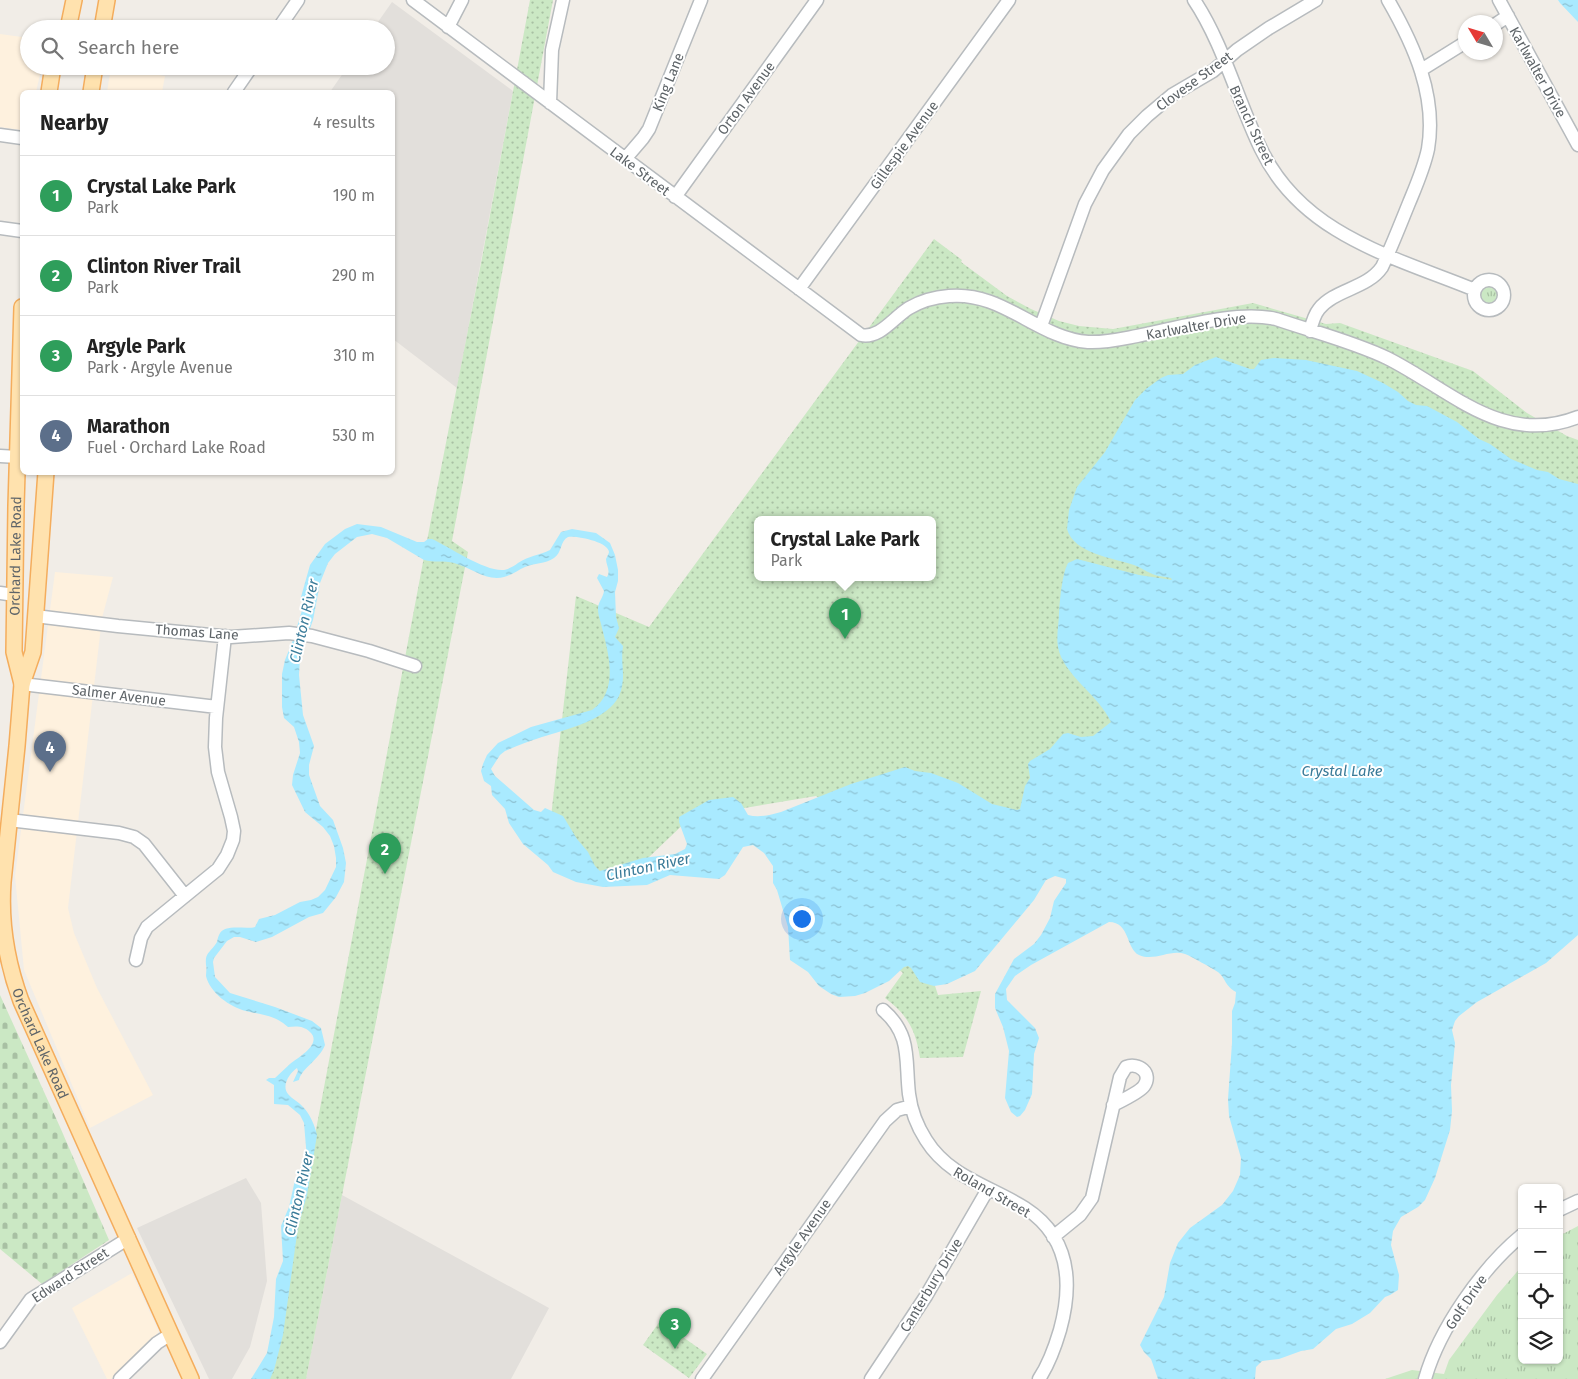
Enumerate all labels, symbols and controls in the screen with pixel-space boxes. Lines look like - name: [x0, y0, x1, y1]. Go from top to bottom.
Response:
- north arrow: [1458, 15, 1503, 60]
- search box: [20, 20, 395, 75]
- street label: Karlwalter Drive: [1506, 24, 1570, 121]
- icon: search: [38, 34, 66, 62]
- text: Search here: [78, 36, 179, 59]
- street label: Clovese Street: [1153, 47, 1237, 115]
- street label: King Lane: [649, 50, 688, 114]
- street label: Orton Avenue: [714, 58, 779, 138]
- street label: Branch Street: [1226, 83, 1278, 169]
- street label: Gillespie Avenue: [867, 98, 942, 193]
- text: Nearby: [40, 110, 108, 136]
- text: 4 results: [313, 113, 375, 132]
- street label: Lake Street: [606, 143, 674, 200]
- text: Crystal Lake Park: [87, 175, 236, 198]
- text: 1: [52, 186, 60, 205]
- text: 190 m: [333, 186, 375, 205]
- text: Park: [87, 198, 119, 217]
- text: Clinton River Trail: [87, 255, 241, 278]
- text: 2: [52, 266, 60, 285]
- text: 290 m: [332, 266, 375, 285]
- text: Park: [87, 278, 119, 297]
- street label: Karlwalter Drive: [1145, 309, 1247, 344]
- text: Argyle Park: [87, 335, 185, 358]
- text: 3: [52, 346, 60, 365]
- text: 310 m: [334, 346, 375, 365]
- text: Park · Argyle Avenue: [87, 358, 233, 377]
- text: Marathon: [87, 415, 170, 438]
- text: 4: [51, 426, 61, 445]
- text: 530 m: [332, 426, 375, 445]
- text: Fuel · Orchard Lake Road: [87, 438, 266, 457]
- street label: Orchard Lake Road: [6, 496, 25, 616]
- popup: [754, 516, 936, 581]
- text: Crystal Lake Park: [771, 528, 919, 551]
- text: Park: [771, 551, 802, 570]
- water label: Clinton River: [286, 576, 323, 665]
- pin: 1: [829, 598, 861, 639]
- street label: Thomas Lane: [155, 621, 239, 644]
- street label: Salmer Avenue: [71, 681, 167, 710]
- pin: 4: [34, 731, 66, 772]
- water label: Crystal Lake: [1301, 762, 1383, 780]
- pin: 2: [369, 833, 401, 874]
- water label: Clinton River: [604, 849, 693, 885]
- your location: [789, 906, 815, 932]
- street label: Orchard Lake Road: [8, 986, 72, 1102]
- water label: Clinton River: [281, 1149, 318, 1238]
- street label: Roland Street: [950, 1163, 1034, 1222]
- map controls: [1518, 1184, 1563, 1364]
- button: +: [1518, 1184, 1563, 1229]
- street label: Argyle Avenue: [770, 1196, 835, 1279]
- button: −: [1518, 1229, 1563, 1274]
- street label: Canterbury Drive: [897, 1235, 966, 1335]
- street label: Edward Street: [29, 1244, 113, 1307]
- street label: Golf Drive: [1442, 1272, 1491, 1333]
- button: locate: [1518, 1274, 1563, 1319]
- pin: 3: [659, 1308, 691, 1349]
- button: layers: [1518, 1319, 1563, 1364]

